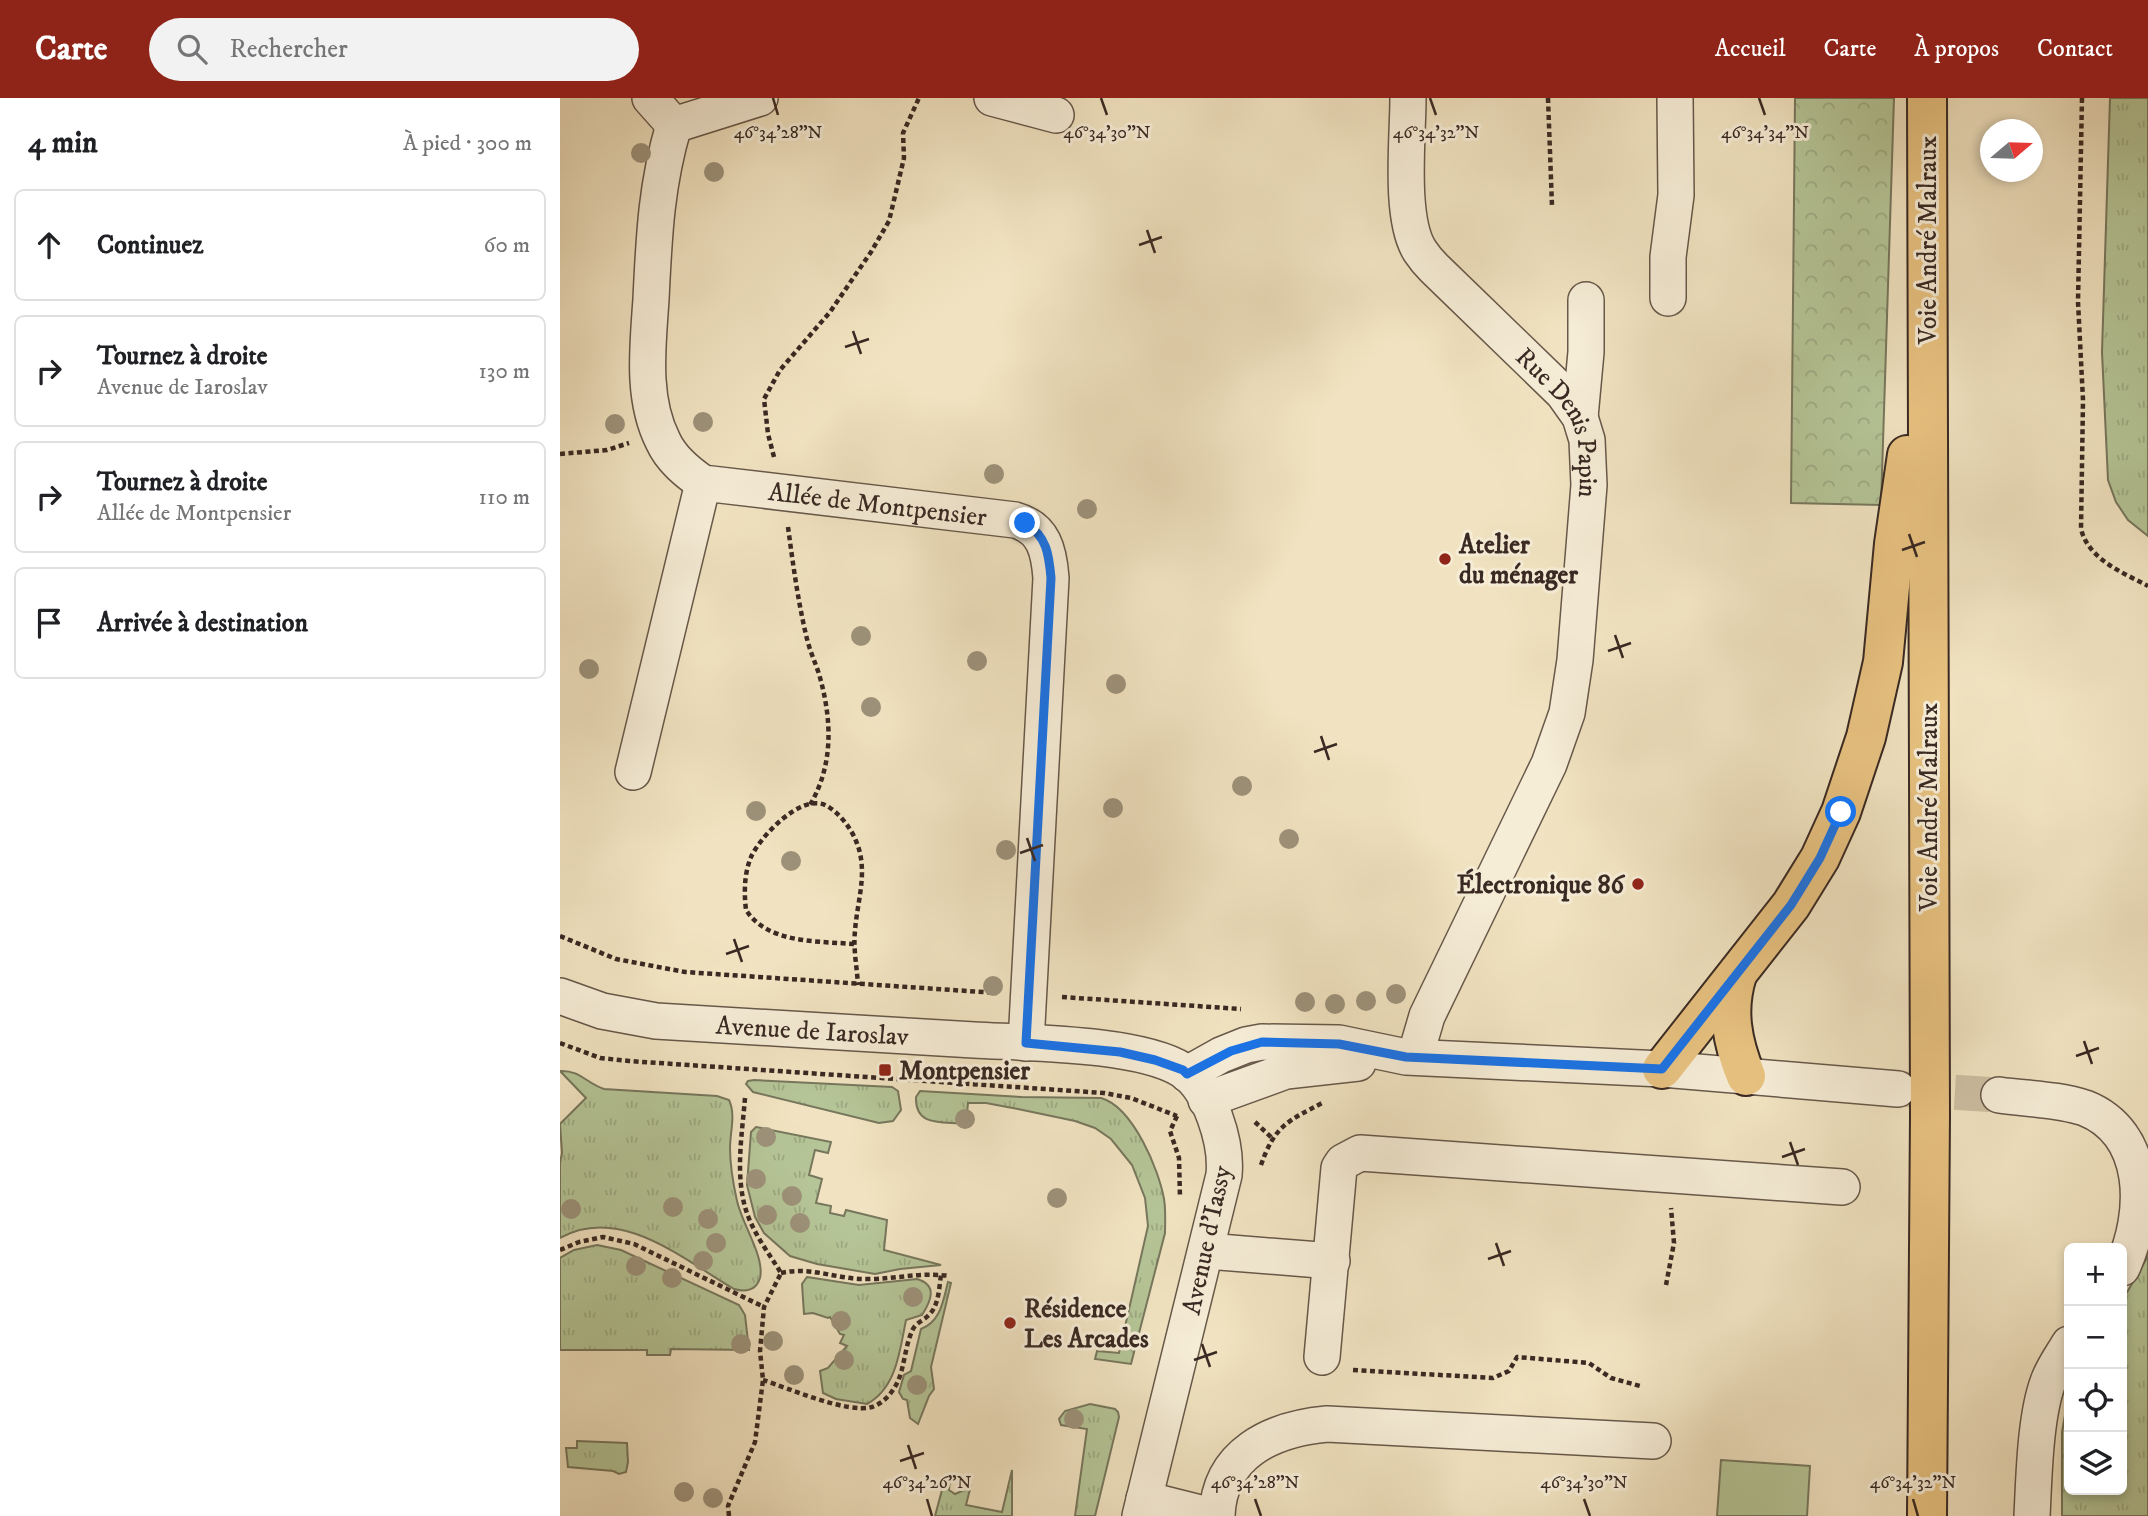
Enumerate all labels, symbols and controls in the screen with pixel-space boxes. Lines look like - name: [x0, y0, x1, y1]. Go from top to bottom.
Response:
- search box: [149, 18, 639, 81]
- text: Carte: [35, 29, 107, 70]
- icon: search: [173, 30, 211, 68]
- text: Rechercher: [229, 33, 348, 66]
- text: Accueil: [1715, 34, 1786, 64]
- text: Carte: [1824, 34, 1876, 64]
- text: À propos: [1914, 34, 1999, 64]
- text: Contact: [2037, 34, 2113, 64]
- north arrow: [1980, 119, 2043, 182]
- text: 46°34'28"N: [734, 122, 823, 144]
- text: 46°34'30"N: [1063, 122, 1151, 144]
- text: 46°34'32"N: [1393, 122, 1479, 144]
- text: 46°34'34"N: [1721, 122, 1809, 144]
- text: 4 min: [28, 125, 98, 162]
- text: À pied · 300 m: [403, 129, 532, 158]
- street label: Voie André Malraux: [1912, 136, 1945, 345]
- icon: ahead: [30, 226, 68, 264]
- text: Continuez: [97, 229, 203, 262]
- text: 60 m: [483, 231, 530, 260]
- text: Tournez à droite: [97, 340, 268, 373]
- street label: Rue Denis Papin: [1508, 341, 1604, 499]
- icon: right: [30, 352, 68, 390]
- text: 130 m: [478, 357, 530, 386]
- text: Avenue de Iaroslav: [97, 373, 268, 402]
- text: Tournez à droite: [97, 466, 268, 499]
- street label: Allée de Montpensier: [767, 476, 989, 535]
- icon: right: [30, 478, 68, 516]
- text: 110 m: [479, 483, 530, 512]
- text: Allée de Montpensier: [97, 499, 291, 528]
- route end: [1009, 507, 1040, 538]
- place label: Atelier du ménager: [1458, 529, 1578, 592]
- marker: Atelier du ménager: [1437, 551, 1453, 567]
- icon: arrive: [30, 604, 68, 642]
- text: Arrivée à destination: [97, 607, 308, 640]
- street label: Voie André Malraux: [1913, 703, 1946, 912]
- route start: [1825, 796, 1856, 827]
- place label: Électronique 86: [1457, 868, 1625, 902]
- marker: Électronique 86: [1630, 876, 1646, 892]
- street label: Avenue de Iaroslav: [715, 1010, 910, 1054]
- place label: Montpensier: [899, 1055, 1030, 1088]
- marker: Montpensier: [877, 1062, 893, 1078]
- street label: Avenue d'Iassy: [1176, 1162, 1240, 1318]
- map controls: [2064, 1243, 2127, 1495]
- button: +: [2064, 1243, 2127, 1306]
- place label: Résidence Les Arcades: [1024, 1293, 1149, 1356]
- button: −: [2064, 1306, 2127, 1369]
- marker: Résidence Les Arcades: [1002, 1315, 1018, 1331]
- button: locate: [2064, 1369, 2127, 1432]
- button: layers: [2064, 1432, 2127, 1495]
- text: 46°34'26"N: [882, 1472, 972, 1494]
- text: 46°34'28"N: [1211, 1472, 1300, 1494]
- text: 46°34'30"N: [1540, 1472, 1628, 1494]
- text: 46°34'32"N: [1870, 1472, 1956, 1494]

